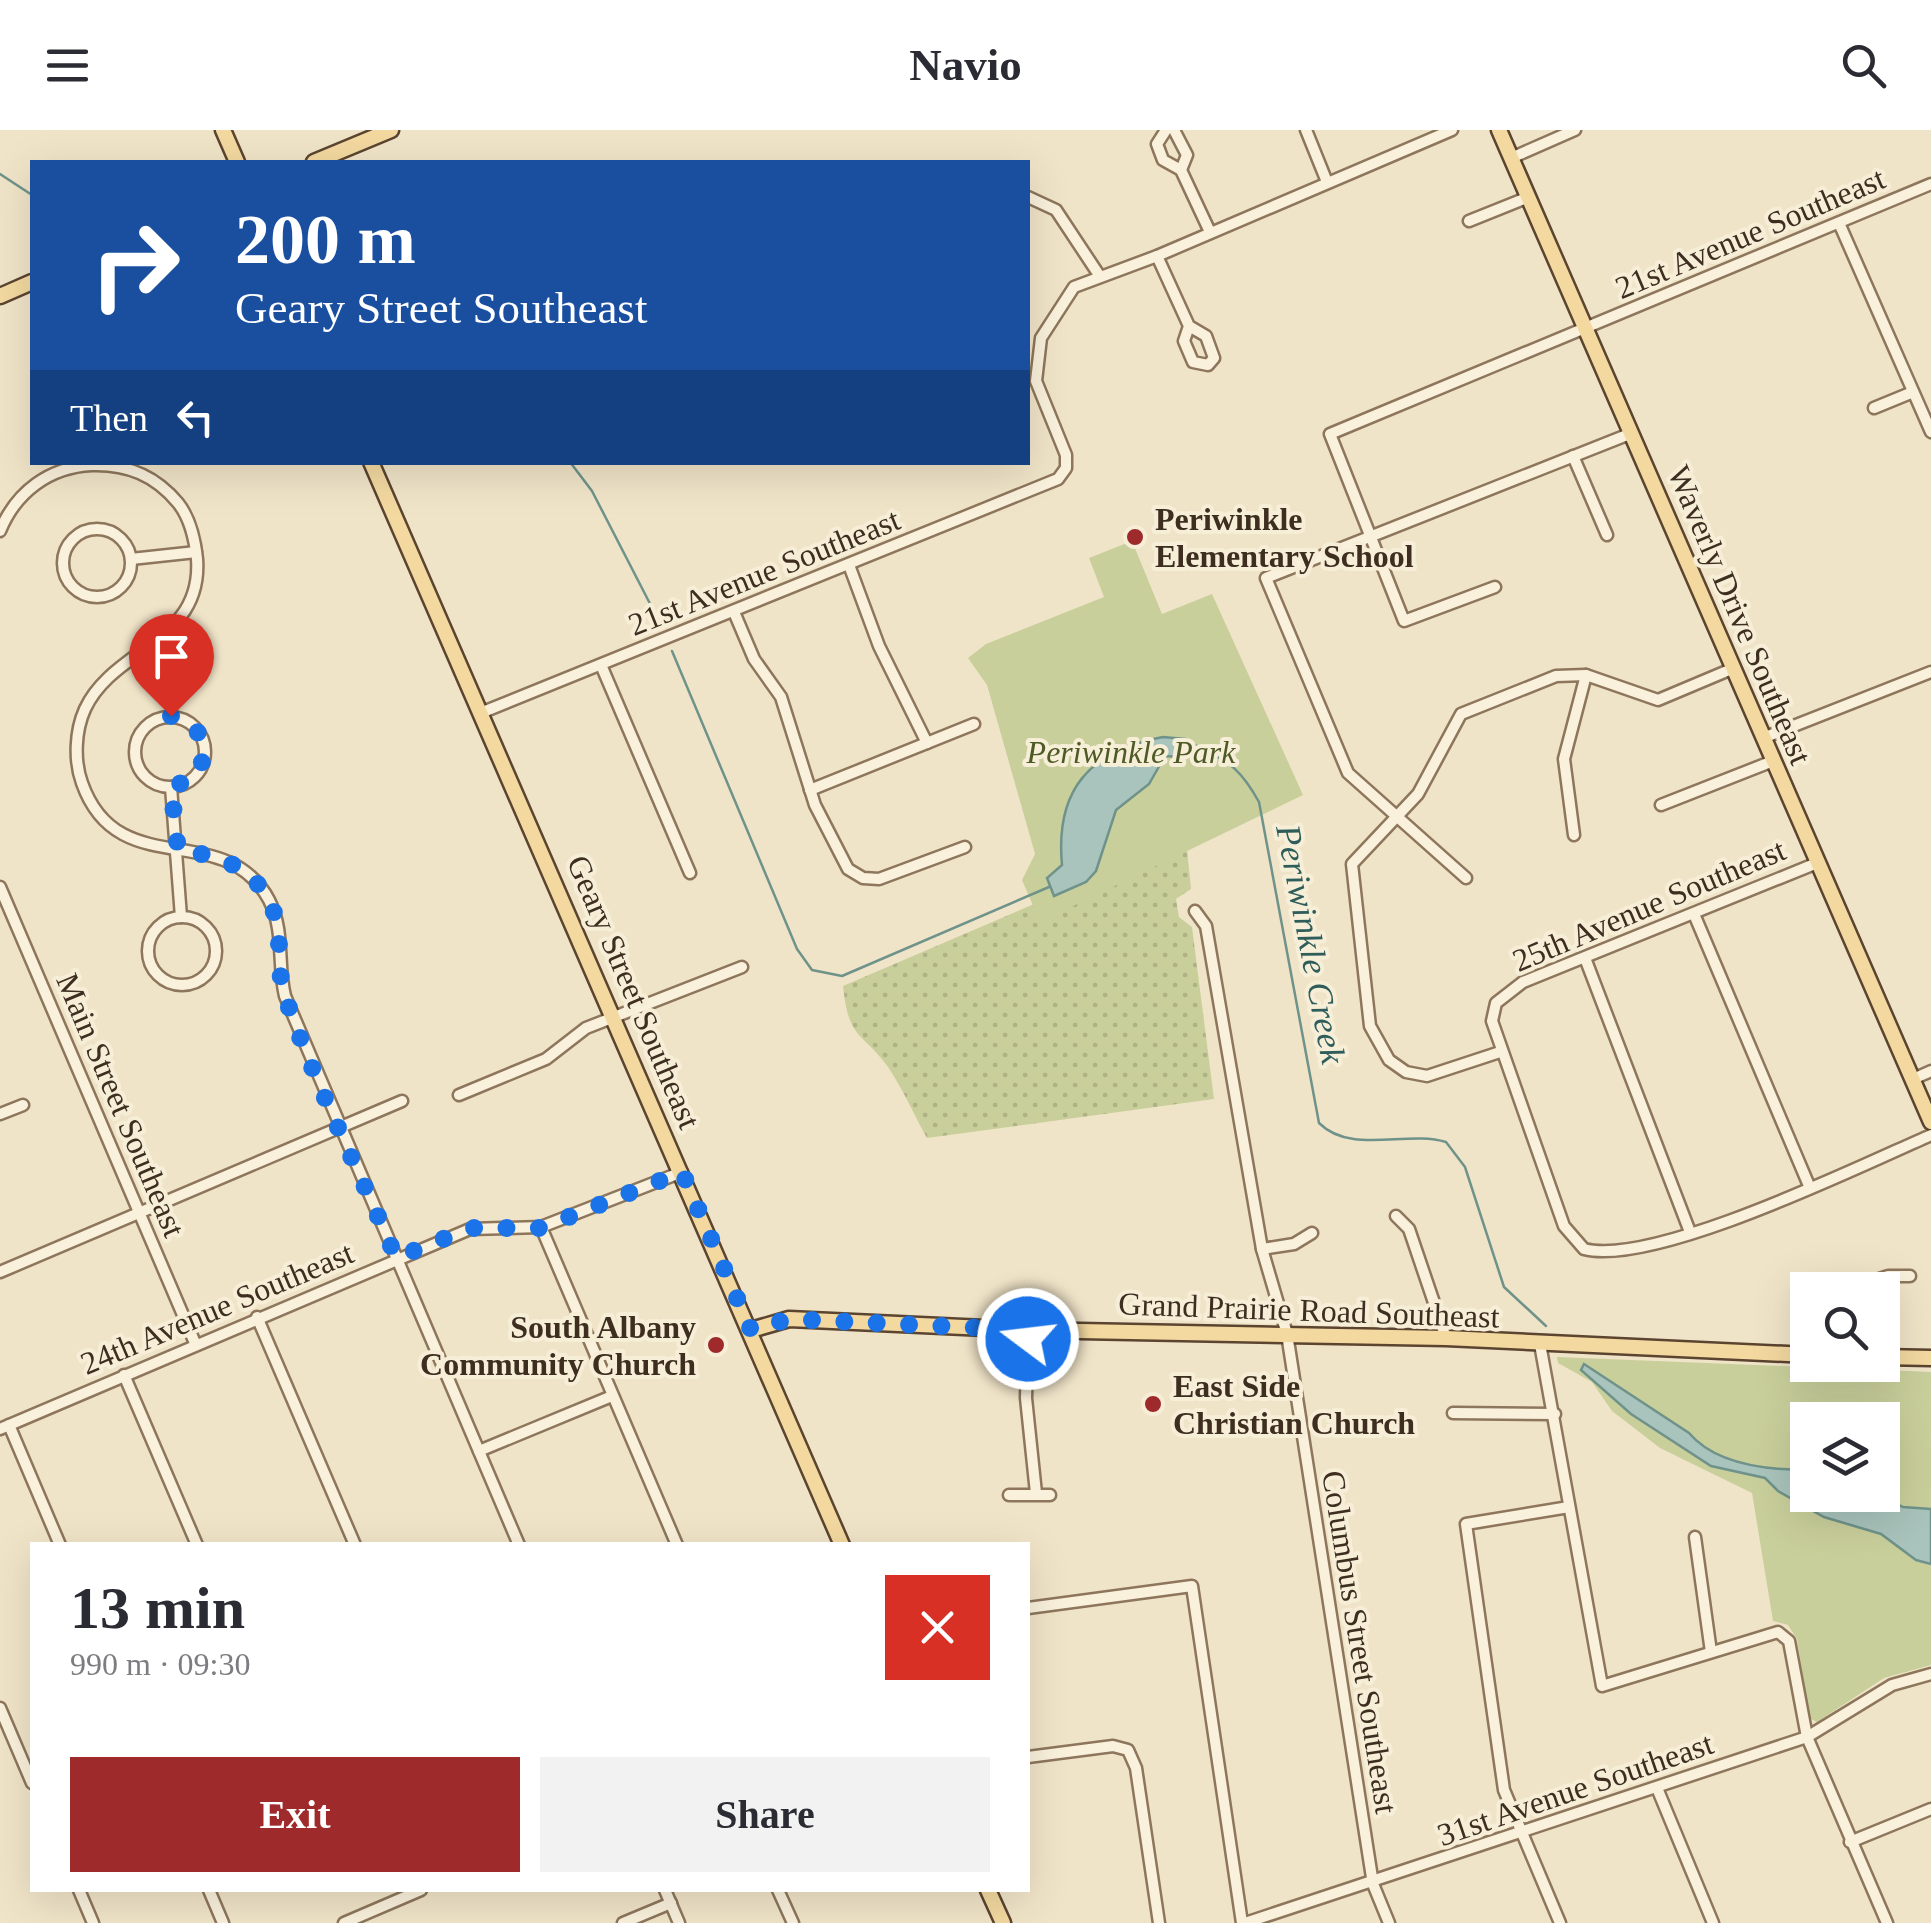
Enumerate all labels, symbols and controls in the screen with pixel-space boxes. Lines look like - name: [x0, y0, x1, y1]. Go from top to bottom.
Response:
- icon: menu: [40, 38, 95, 93]
- icon: search: [1836, 38, 1891, 93]
- text: Navio: [909, 40, 1022, 90]
- street label: 21st Avenue Southeast: [1610, 160, 1890, 306]
- icon: right: [70, 200, 200, 330]
- text: 200 m: [235, 201, 416, 278]
- text: Geary Street Southeast: [235, 283, 647, 333]
- icon: left: [168, 390, 223, 445]
- text: Then: [70, 397, 148, 439]
- street label: Waverly Drive Southeast: [1661, 460, 1819, 770]
- street label: 21st Avenue Southeast: [623, 501, 905, 643]
- place label: Periwinkle Elementary School: [1155, 501, 1414, 574]
- marker: Periwinkle Elementary School: [1124, 526, 1146, 548]
- pin: [129, 614, 214, 717]
- icon: arrive: [144, 629, 199, 684]
- park label: Periwinkle Park: [1026, 734, 1236, 770]
- water label: Periwinkle Creek: [1268, 820, 1353, 1068]
- street label: 25th Avenue Southeast: [1507, 831, 1791, 979]
- street label: Geary Street Southeast: [560, 850, 708, 1134]
- street label: Main Street Southeast: [49, 968, 193, 1242]
- street label: 24th Avenue Southeast: [75, 1234, 359, 1382]
- map controls: [1790, 1272, 1900, 1512]
- button: search: [1790, 1272, 1900, 1382]
- street label: Grand Prairie Road Southeast: [1118, 1285, 1500, 1335]
- position arrow: [976, 1287, 1080, 1391]
- place label: South Albany Community Church: [420, 1309, 696, 1382]
- marker: South Albany Community Church: [705, 1334, 727, 1356]
- place label: East Side Christian Church: [1173, 1368, 1415, 1441]
- marker: East Side Christian Church: [1142, 1393, 1164, 1415]
- button: layers: [1790, 1402, 1900, 1512]
- street label: Columbus Street Southeast: [1315, 1468, 1405, 1816]
- text: 13 min: [70, 1575, 245, 1641]
- button: close: [885, 1575, 990, 1680]
- text: 990 m · 09:30: [70, 1646, 250, 1682]
- street label: 31st Avenue Southeast: [1432, 1725, 1718, 1853]
- button: Exit: [70, 1757, 520, 1872]
- button: Share: [540, 1757, 990, 1872]

